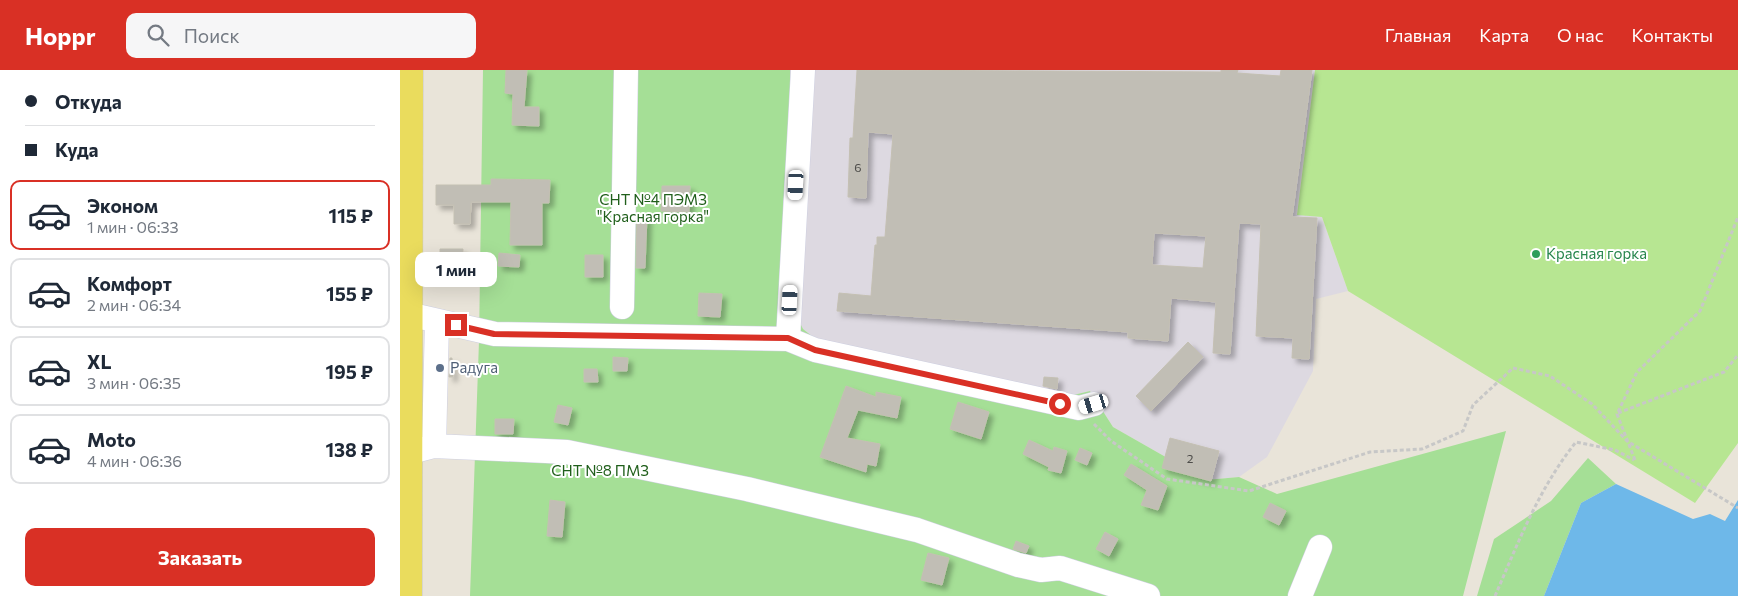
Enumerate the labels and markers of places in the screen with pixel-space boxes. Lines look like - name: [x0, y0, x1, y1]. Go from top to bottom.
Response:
- place label: Красная горка: [1546, 244, 1647, 262]
- marker: Красная горка: [1530, 248, 1542, 260]
- place label: Радуга: [450, 358, 498, 376]
- marker: Радуга: [434, 362, 446, 374]

